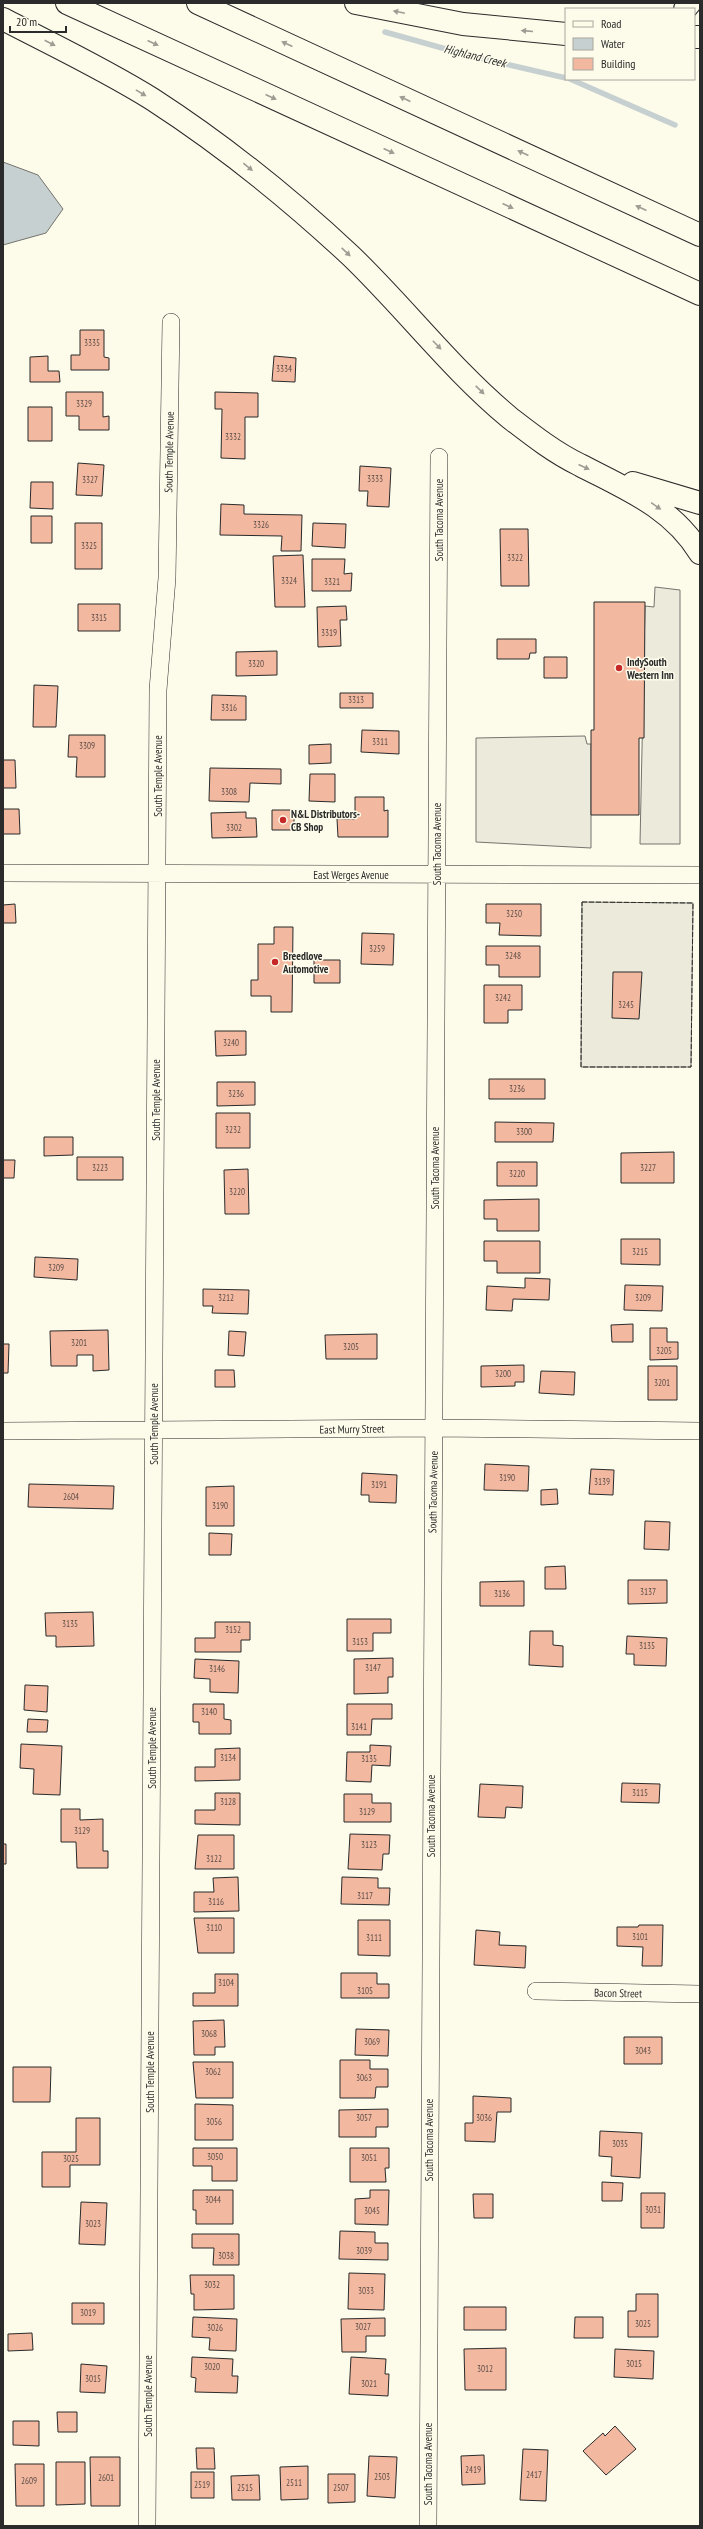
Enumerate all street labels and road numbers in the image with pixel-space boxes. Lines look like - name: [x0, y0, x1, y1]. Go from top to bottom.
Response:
- street label: South Temple Avenue: [161, 411, 177, 493]
- street label: South Tacoma Avenue: [432, 478, 446, 561]
- street label: South Temple Avenue: [151, 735, 165, 817]
- street label: South Tacoma Avenue: [430, 802, 444, 885]
- street label: East Werges Avenue: [313, 868, 389, 882]
- street label: South Temple Avenue: [149, 1059, 163, 1141]
- street label: South Tacoma Avenue: [428, 1126, 442, 1209]
- street label: South Temple Avenue: [147, 1383, 161, 1465]
- street label: East Murry Street: [319, 1421, 385, 1437]
- street label: South Tacoma Avenue: [425, 1450, 441, 1533]
- street label: South Temple Avenue: [145, 1707, 159, 1789]
- street label: South Tacoma Avenue: [424, 1774, 438, 1857]
- street label: Bacon Street: [594, 1986, 642, 2000]
- street label: South Temple Avenue: [143, 2031, 157, 2113]
- street label: South Tacoma Avenue: [422, 2098, 436, 2181]
- street label: South Temple Avenue: [141, 2355, 155, 2437]
- street label: South Tacoma Avenue: [421, 2422, 435, 2505]

